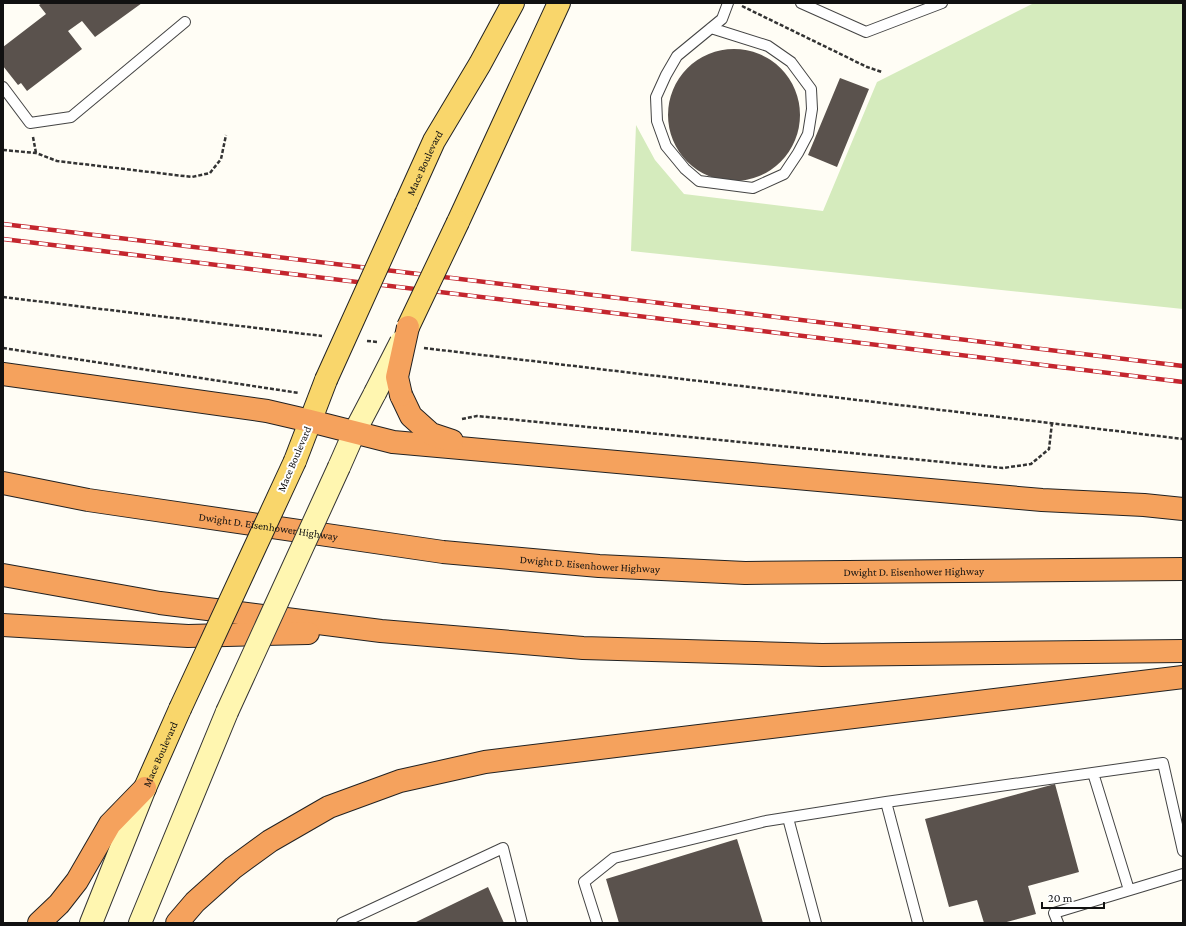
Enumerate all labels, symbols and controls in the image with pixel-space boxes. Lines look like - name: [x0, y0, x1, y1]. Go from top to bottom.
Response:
- street label: Mace Boulevard: [404, 128, 445, 197]
- street label: Mace Boulevard: [275, 424, 313, 494]
- street label: Dwight D. Eisenhower Highway: [198, 510, 340, 544]
- street label: Dwight D. Eisenhower Highway: [519, 553, 661, 576]
- street label: Dwight D. Eisenhower Highway: [843, 565, 985, 579]
- street label: Mace Boulevard: [140, 719, 180, 789]
- scale bar: [1042, 884, 1104, 910]
- text: 20 m: [1048, 891, 1073, 905]

